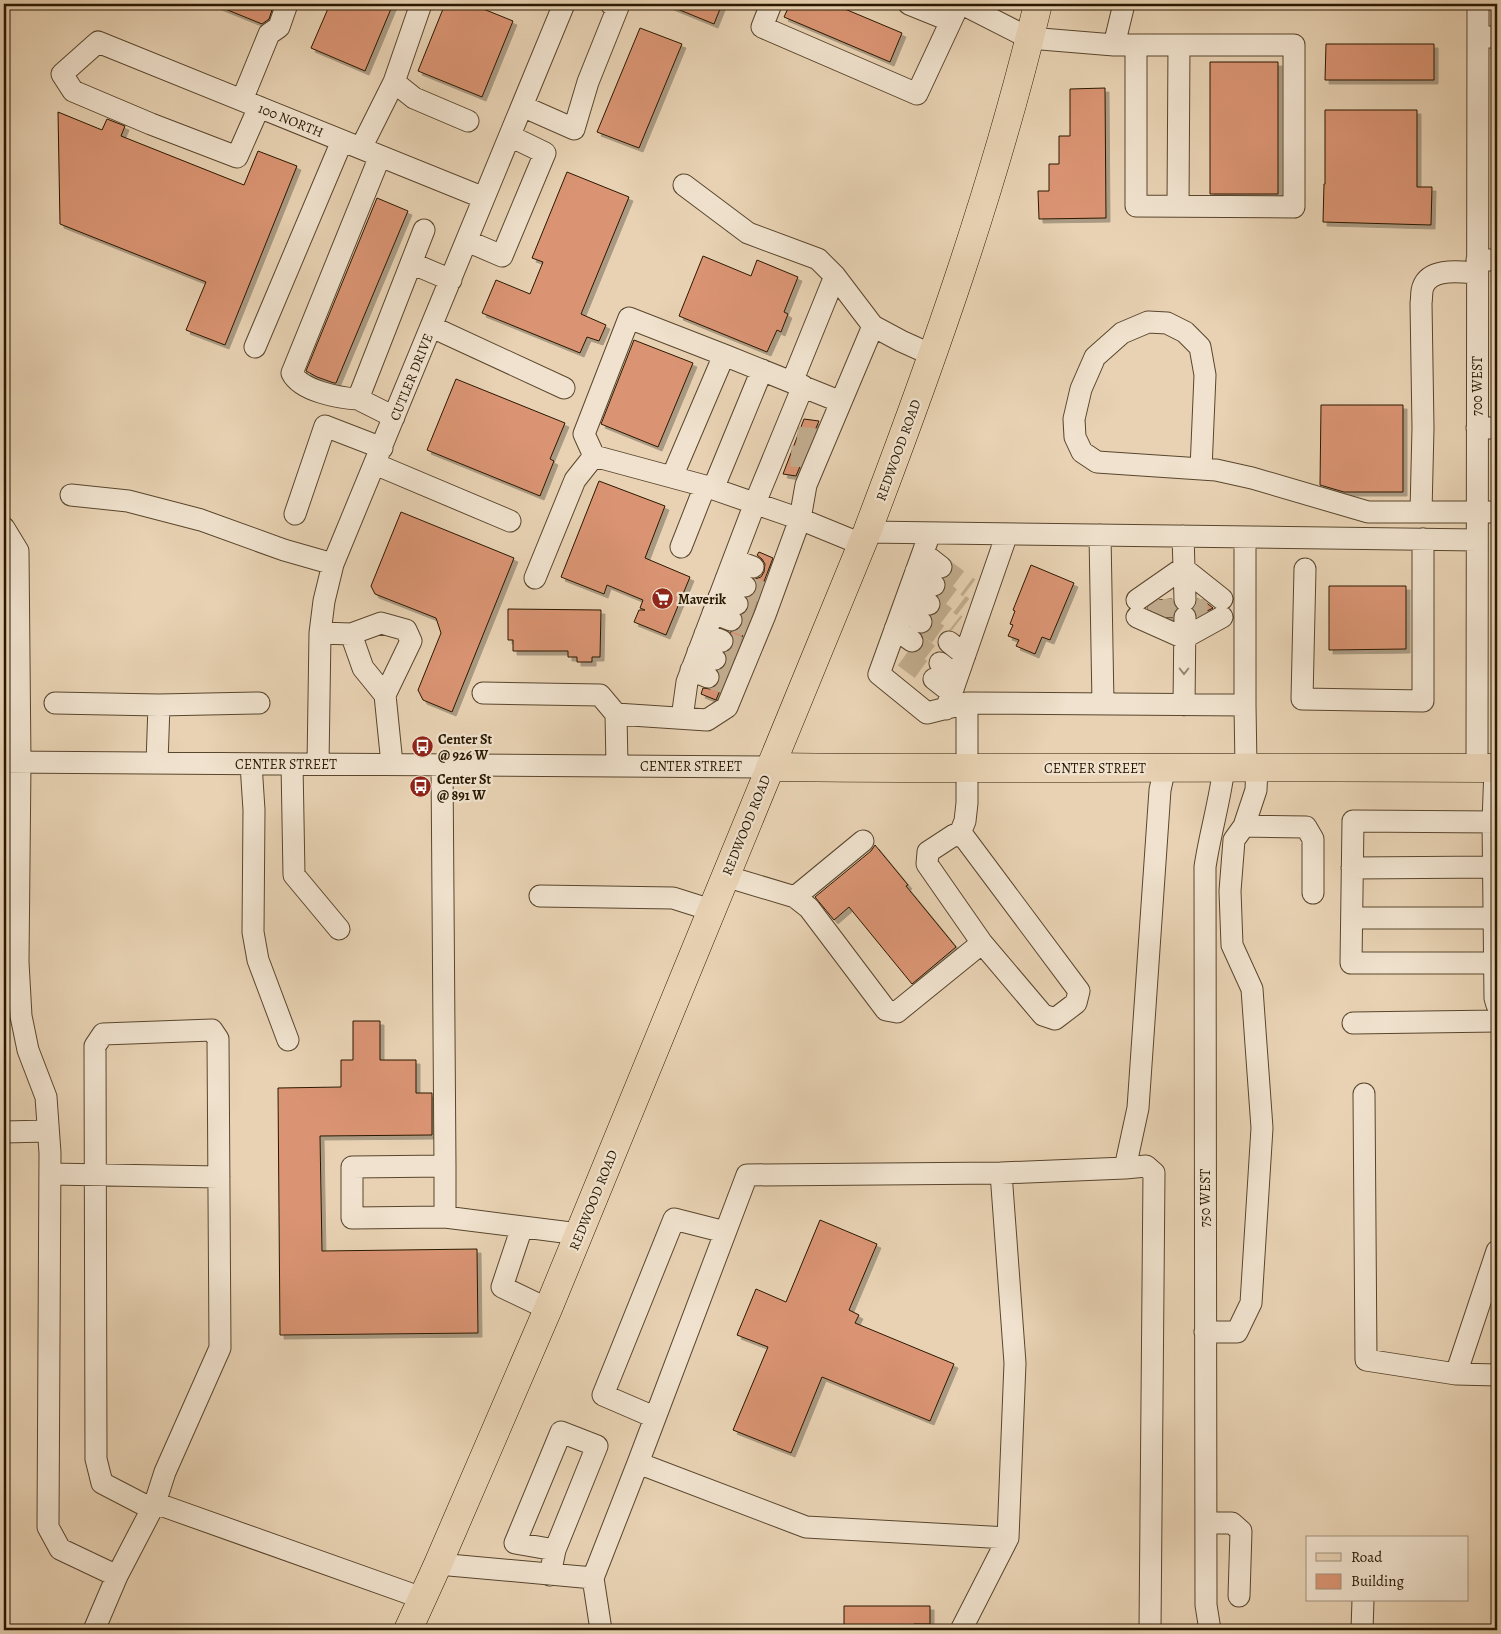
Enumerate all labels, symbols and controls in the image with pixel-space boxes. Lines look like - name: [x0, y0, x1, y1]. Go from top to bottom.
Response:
- street label: 100 NORTH: [255, 99, 326, 142]
- street label: CUTLER DRIVE: [385, 331, 438, 424]
- street label: 700 WEST: [1468, 356, 1487, 416]
- street label: REDWOOD ROAD: [871, 397, 926, 504]
- supermarket icon: Maverik: [650, 587, 674, 611]
- place label: Maverik: [678, 590, 727, 609]
- one-way arrow: [1179, 668, 1189, 676]
- place label: Center St @ 926 W: [438, 730, 493, 765]
- bus stop icon: Center St @ 926 W: [410, 735, 434, 759]
- street label: CENTER STREET: [235, 755, 337, 774]
- street label: CENTER STREET: [640, 757, 742, 776]
- street label: CENTER STREET: [1044, 759, 1146, 778]
- place label: Center St @ 891 W: [437, 770, 492, 805]
- street label: REDWOOD ROAD: [718, 772, 775, 878]
- bus stop icon: Center St @ 891 W: [409, 775, 433, 799]
- street label: REDWOOD ROAD: [565, 1147, 622, 1253]
- street label: 750 WEST: [1196, 1168, 1215, 1227]
- legend: [1306, 1536, 1468, 1602]
- text: Road: [1351, 1547, 1383, 1567]
- text: Building: [1351, 1571, 1404, 1591]

